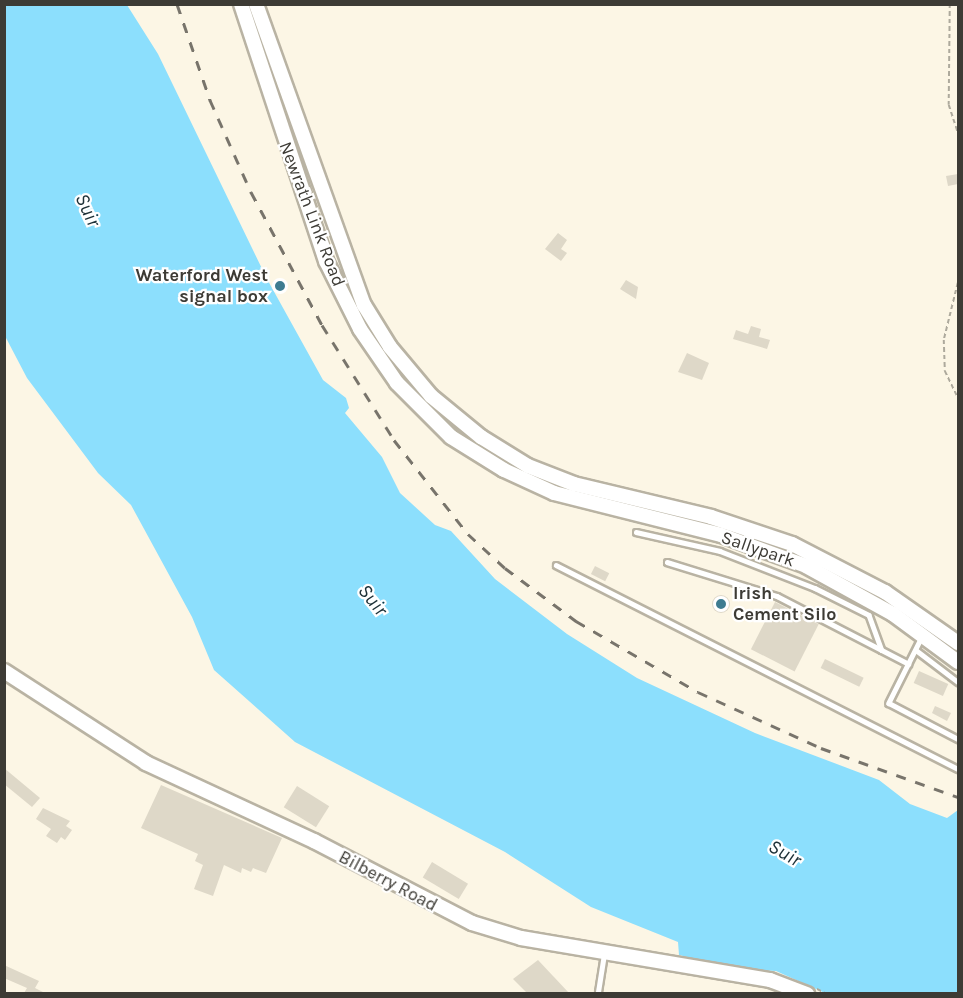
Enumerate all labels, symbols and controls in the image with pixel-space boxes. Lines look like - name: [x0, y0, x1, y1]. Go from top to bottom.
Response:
- street label: Newrath Link Road: [274, 139, 350, 289]
- water label: Suir: [70, 190, 106, 230]
- place label: Waterford West signal box: [136, 265, 268, 308]
- marker: Waterford West signal box: [273, 279, 287, 293]
- street label: Sallypark: [718, 526, 798, 572]
- water label: Suir: [353, 579, 393, 621]
- place label: Irish Cement Silo: [733, 583, 836, 626]
- marker: Irish Cement Silo: [714, 597, 728, 611]
- water label: Suir: [764, 834, 806, 872]
- street label: Bilberry Road: [335, 846, 441, 916]

